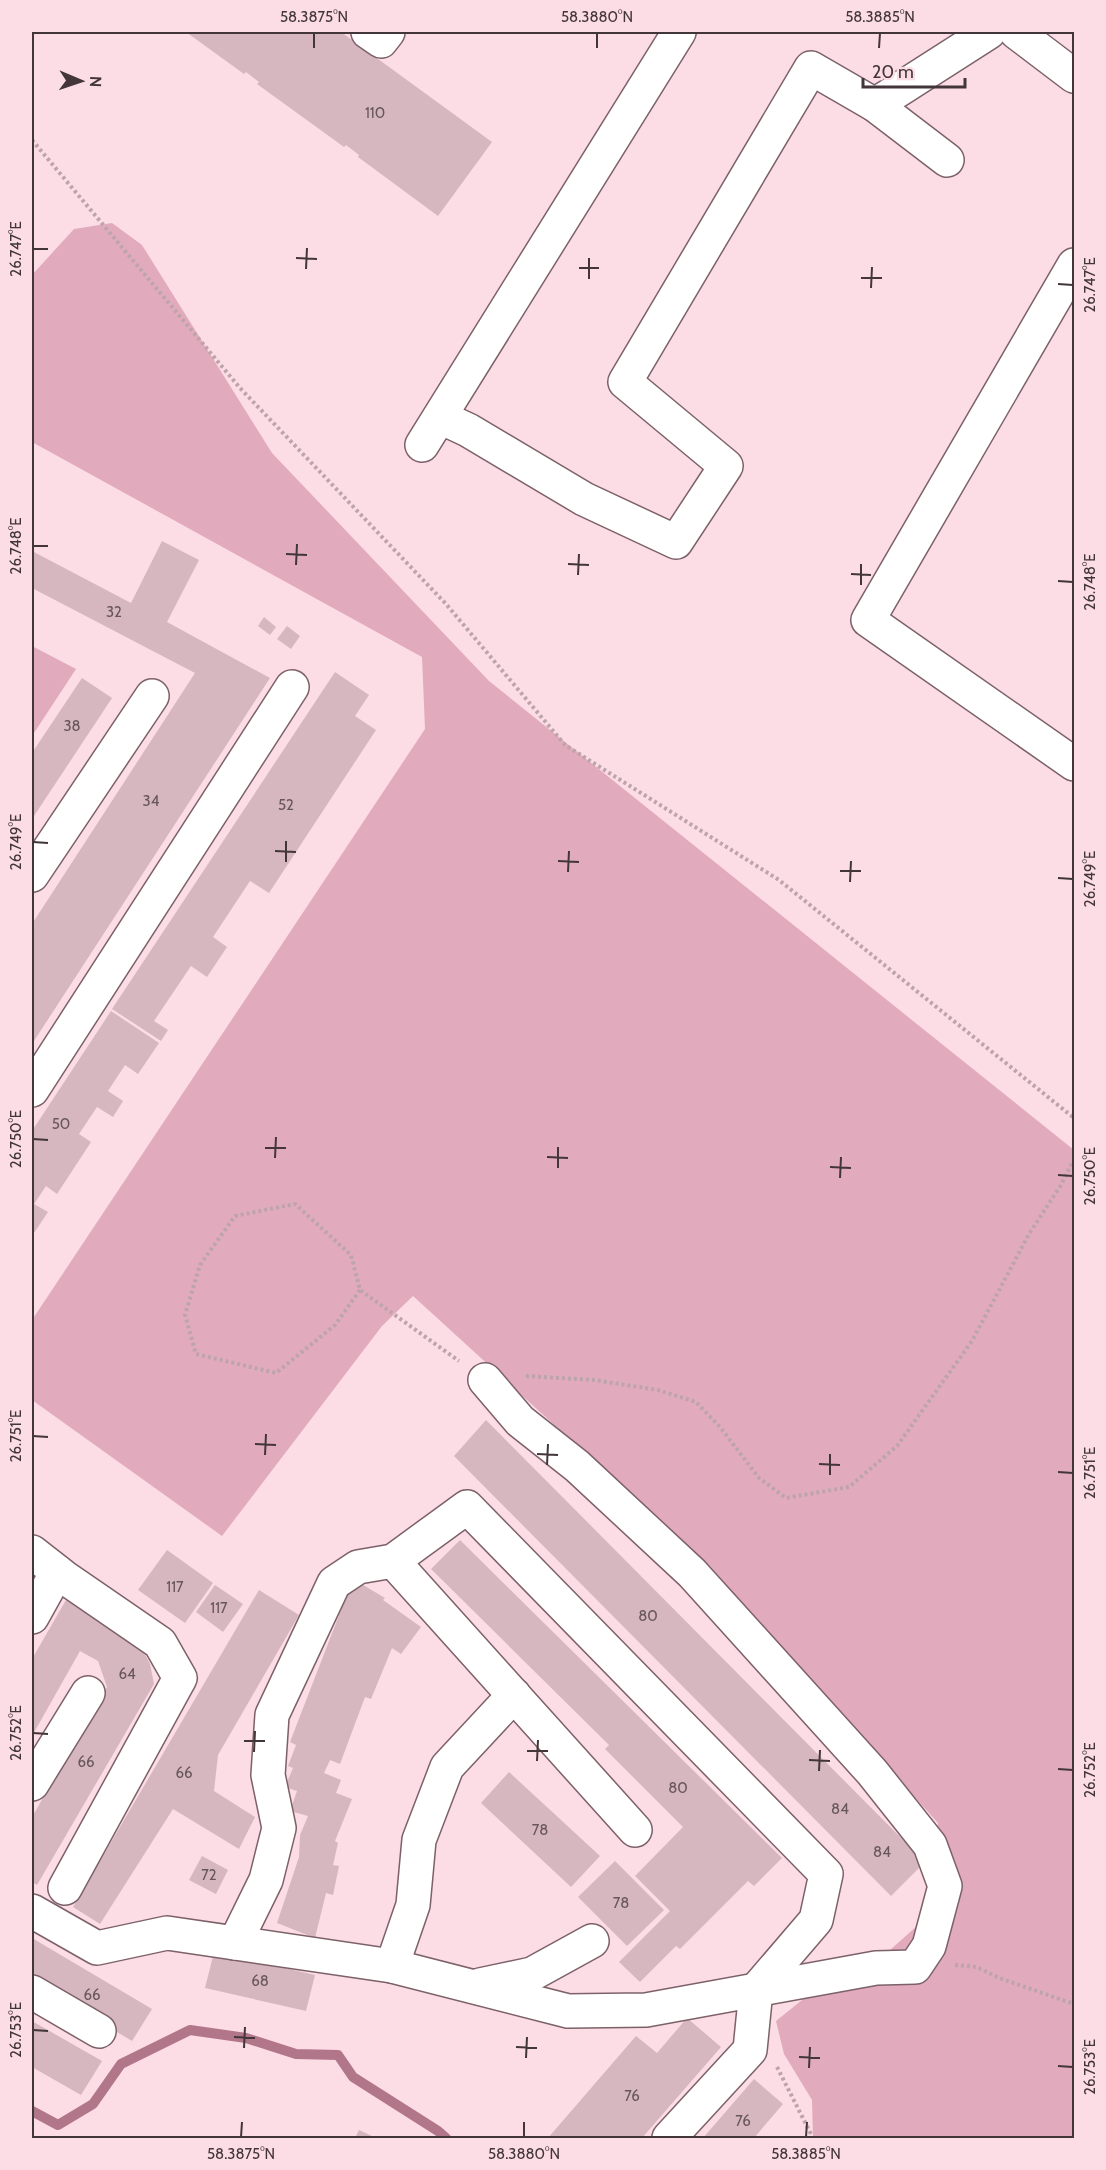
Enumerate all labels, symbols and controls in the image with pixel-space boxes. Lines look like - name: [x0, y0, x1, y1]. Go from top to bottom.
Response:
- text: 58.3875°N: [280, 8, 348, 26]
- text: 58.3880°N: [561, 8, 633, 26]
- text: 58.3885°N: [845, 8, 915, 26]
- north arrow: [51, 51, 111, 111]
- scale bar: [863, 51, 965, 89]
- text: 20 m: [872, 61, 914, 83]
- text: N: [86, 76, 105, 87]
- house number: 110: [365, 104, 385, 122]
- text: 26.747°E: [7, 221, 25, 277]
- text: 26.747°E: [1081, 257, 1099, 313]
- text: 26.748°E: [7, 518, 25, 574]
- text: 26.748°E: [1081, 554, 1099, 610]
- house number: 32: [106, 603, 122, 621]
- house number: 38: [63, 717, 81, 735]
- house number: 34: [143, 792, 160, 810]
- house number: 52: [278, 796, 294, 814]
- text: 26.749°E: [7, 814, 25, 870]
- text: 26.749°E: [1081, 851, 1099, 907]
- text: 26.750°E: [7, 1110, 25, 1168]
- house number: 50: [52, 1115, 70, 1133]
- text: 26.750°E: [1081, 1147, 1099, 1205]
- text: 26.751°E: [7, 1410, 25, 1462]
- text: 26.751°E: [1081, 1447, 1099, 1499]
- house number: 117: [166, 1578, 184, 1596]
- house number: 117: [210, 1599, 228, 1617]
- house number: 80: [638, 1607, 658, 1625]
- house number: 64: [118, 1665, 136, 1683]
- text: 26.752°E: [7, 1705, 25, 1761]
- text: 26.752°E: [1081, 1742, 1099, 1798]
- house number: 66: [77, 1753, 95, 1771]
- house number: 66: [175, 1764, 193, 1782]
- house number: 80: [668, 1779, 688, 1797]
- house number: 84: [831, 1800, 849, 1818]
- house number: 78: [532, 1821, 548, 1839]
- house number: 84: [873, 1843, 891, 1861]
- house number: 72: [201, 1866, 217, 1884]
- house number: 78: [613, 1894, 629, 1912]
- house number: 68: [251, 1972, 269, 1990]
- house number: 66: [83, 1986, 101, 2004]
- text: 26.753°E: [7, 2002, 25, 2058]
- text: 26.753°E: [1081, 2039, 1099, 2095]
- house number: 76: [624, 2087, 640, 2105]
- house number: 76: [735, 2112, 751, 2130]
- text: 58.3875°N: [207, 2145, 275, 2163]
- text: 58.3880°N: [488, 2145, 560, 2163]
- text: 58.3885°N: [771, 2145, 841, 2163]

